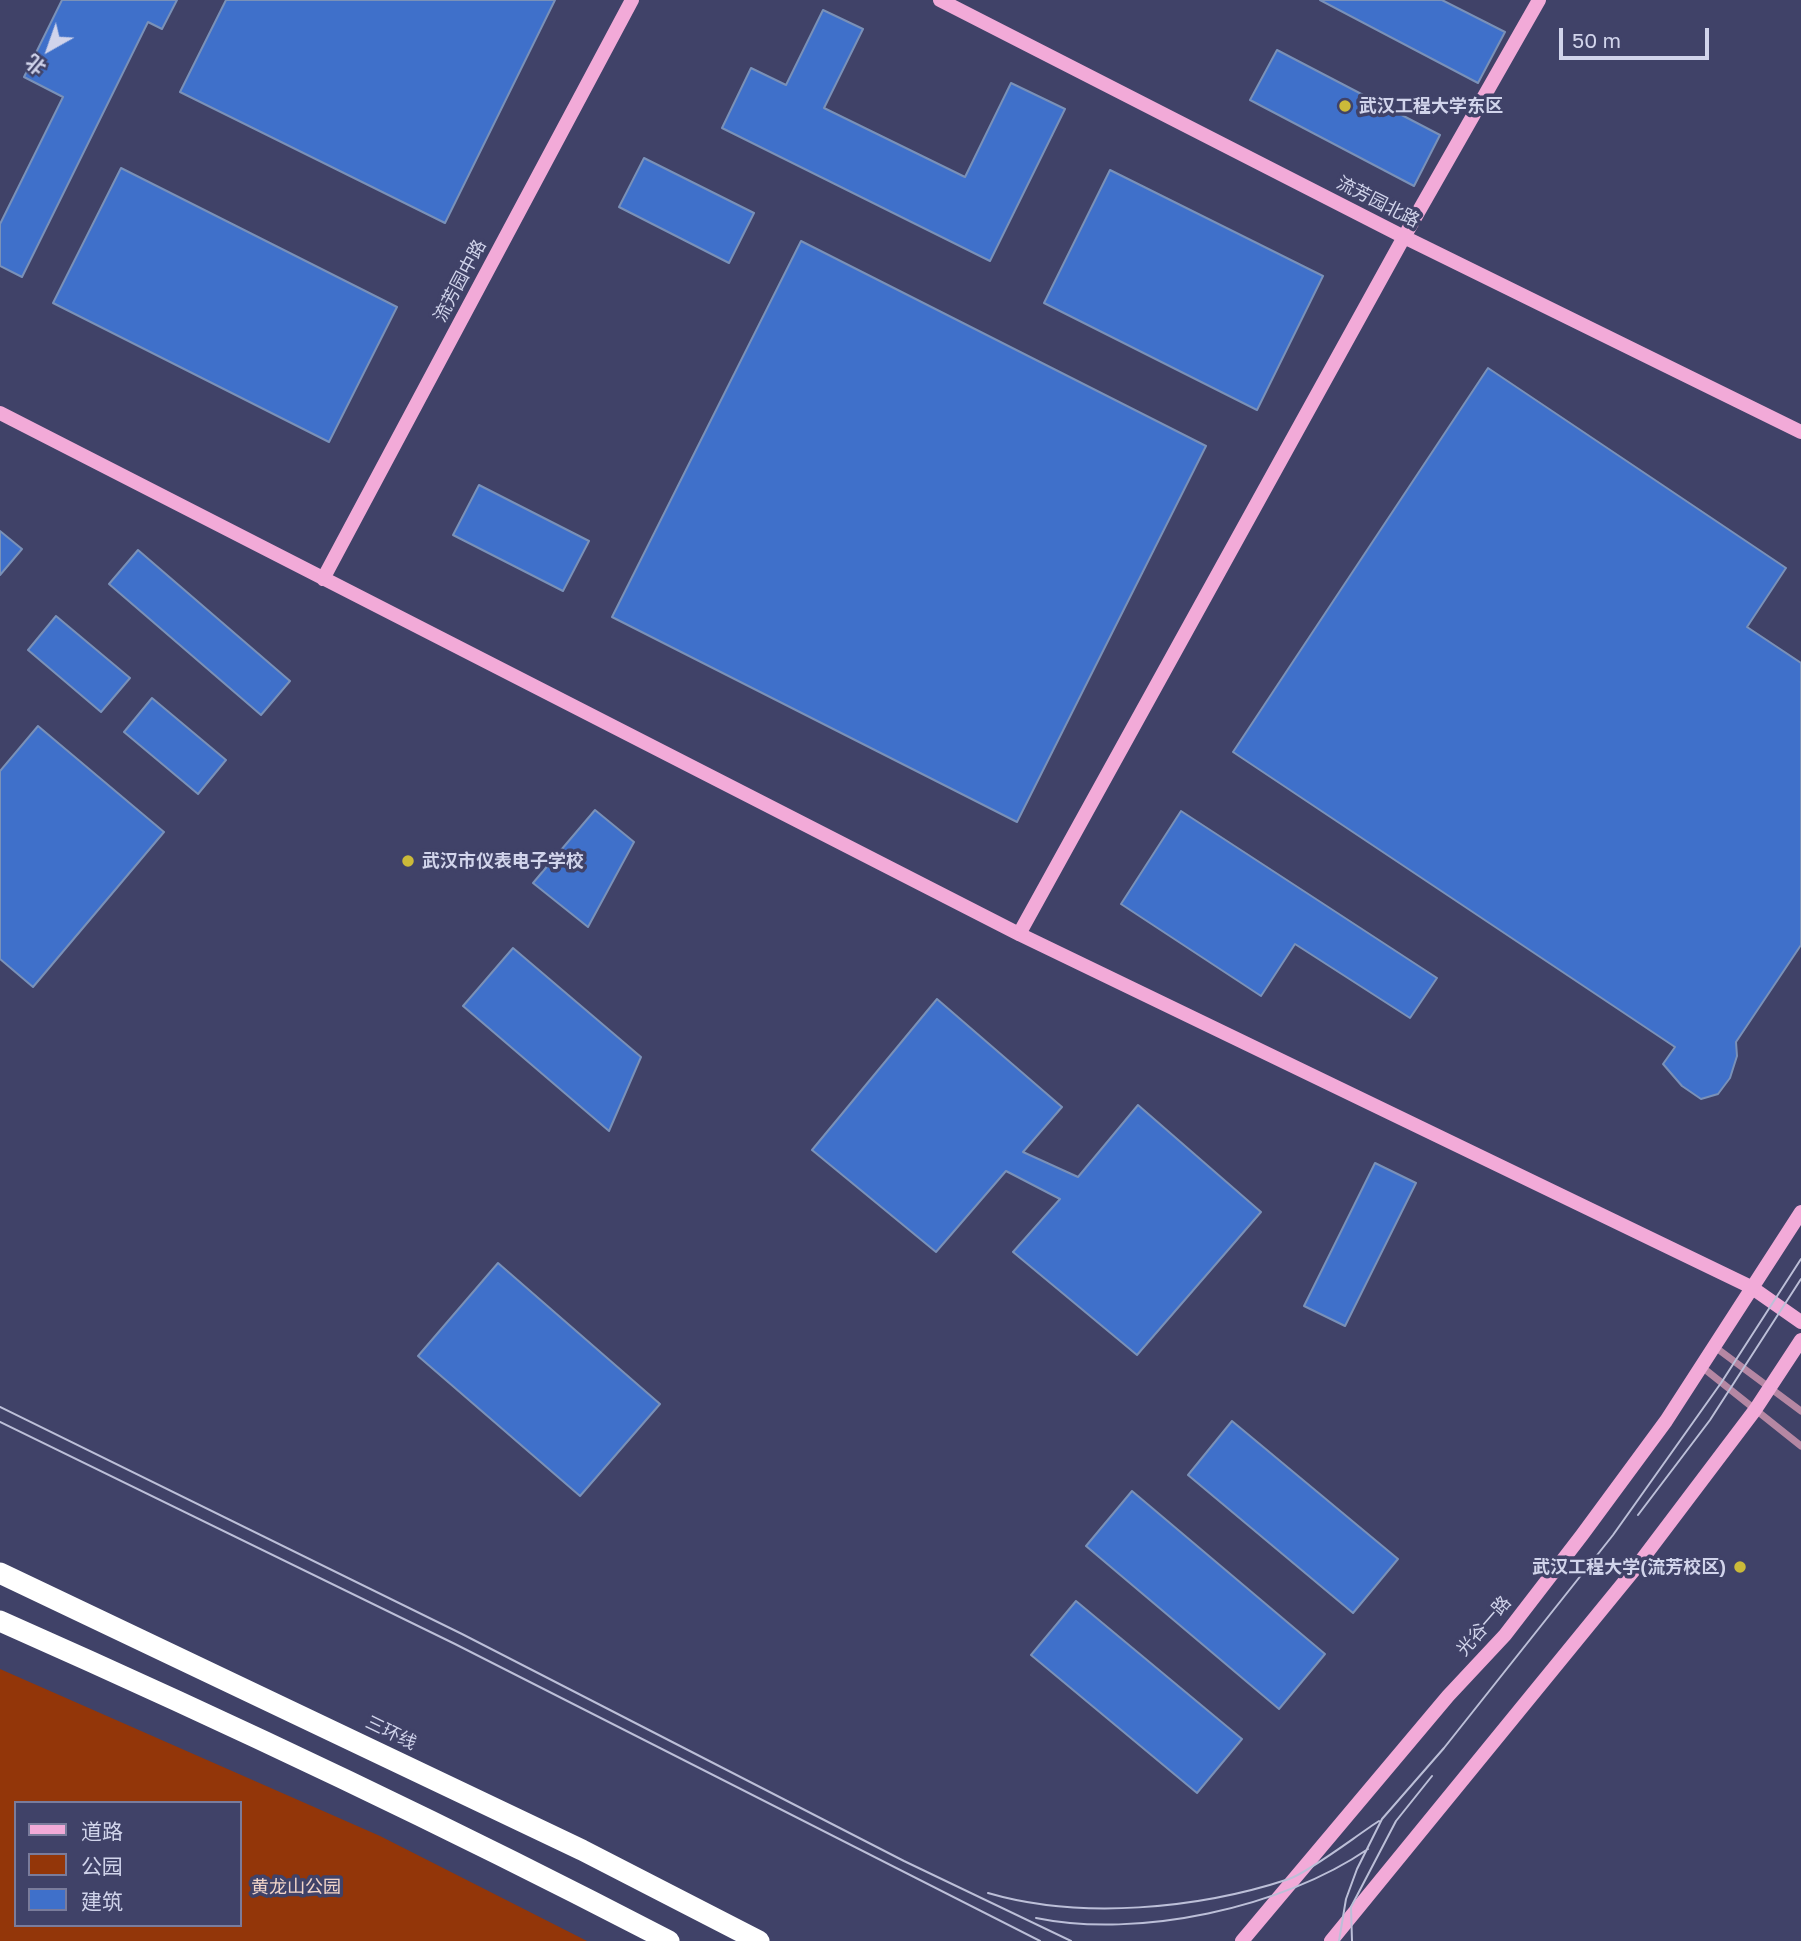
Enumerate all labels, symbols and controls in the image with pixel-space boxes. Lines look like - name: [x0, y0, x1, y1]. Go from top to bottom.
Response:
- north arrow: [14, 14, 84, 84]
- scale bar: [1563, 14, 1714, 58]
- text: 50 m: [1572, 27, 1621, 53]
- text: 北: [21, 51, 50, 80]
- place label: 武汉工程大学东区: [1359, 95, 1503, 117]
- marker: 武汉工程大学东区: [1337, 98, 1353, 114]
- street label: 流芳园北路: [1333, 172, 1423, 232]
- street label: 流芳园中路: [429, 236, 491, 326]
- place label: 武汉市仪表电子学校: [422, 850, 584, 872]
- marker: 武汉市仪表电子学校: [400, 853, 416, 869]
- place label: 武汉工程大学(流芳校区): [1532, 1556, 1726, 1578]
- marker: 武汉工程大学(流芳校区): [1732, 1559, 1748, 1575]
- street label: 光谷一路: [1452, 1592, 1516, 1660]
- street label: 三环线: [362, 1711, 420, 1755]
- legend: [14, 1801, 242, 1927]
- text: 道路: [81, 1818, 123, 1844]
- text: 公园: [81, 1853, 123, 1879]
- park label: 黄龙山公园: [251, 1876, 341, 1898]
- text: 建筑: [81, 1888, 123, 1914]

